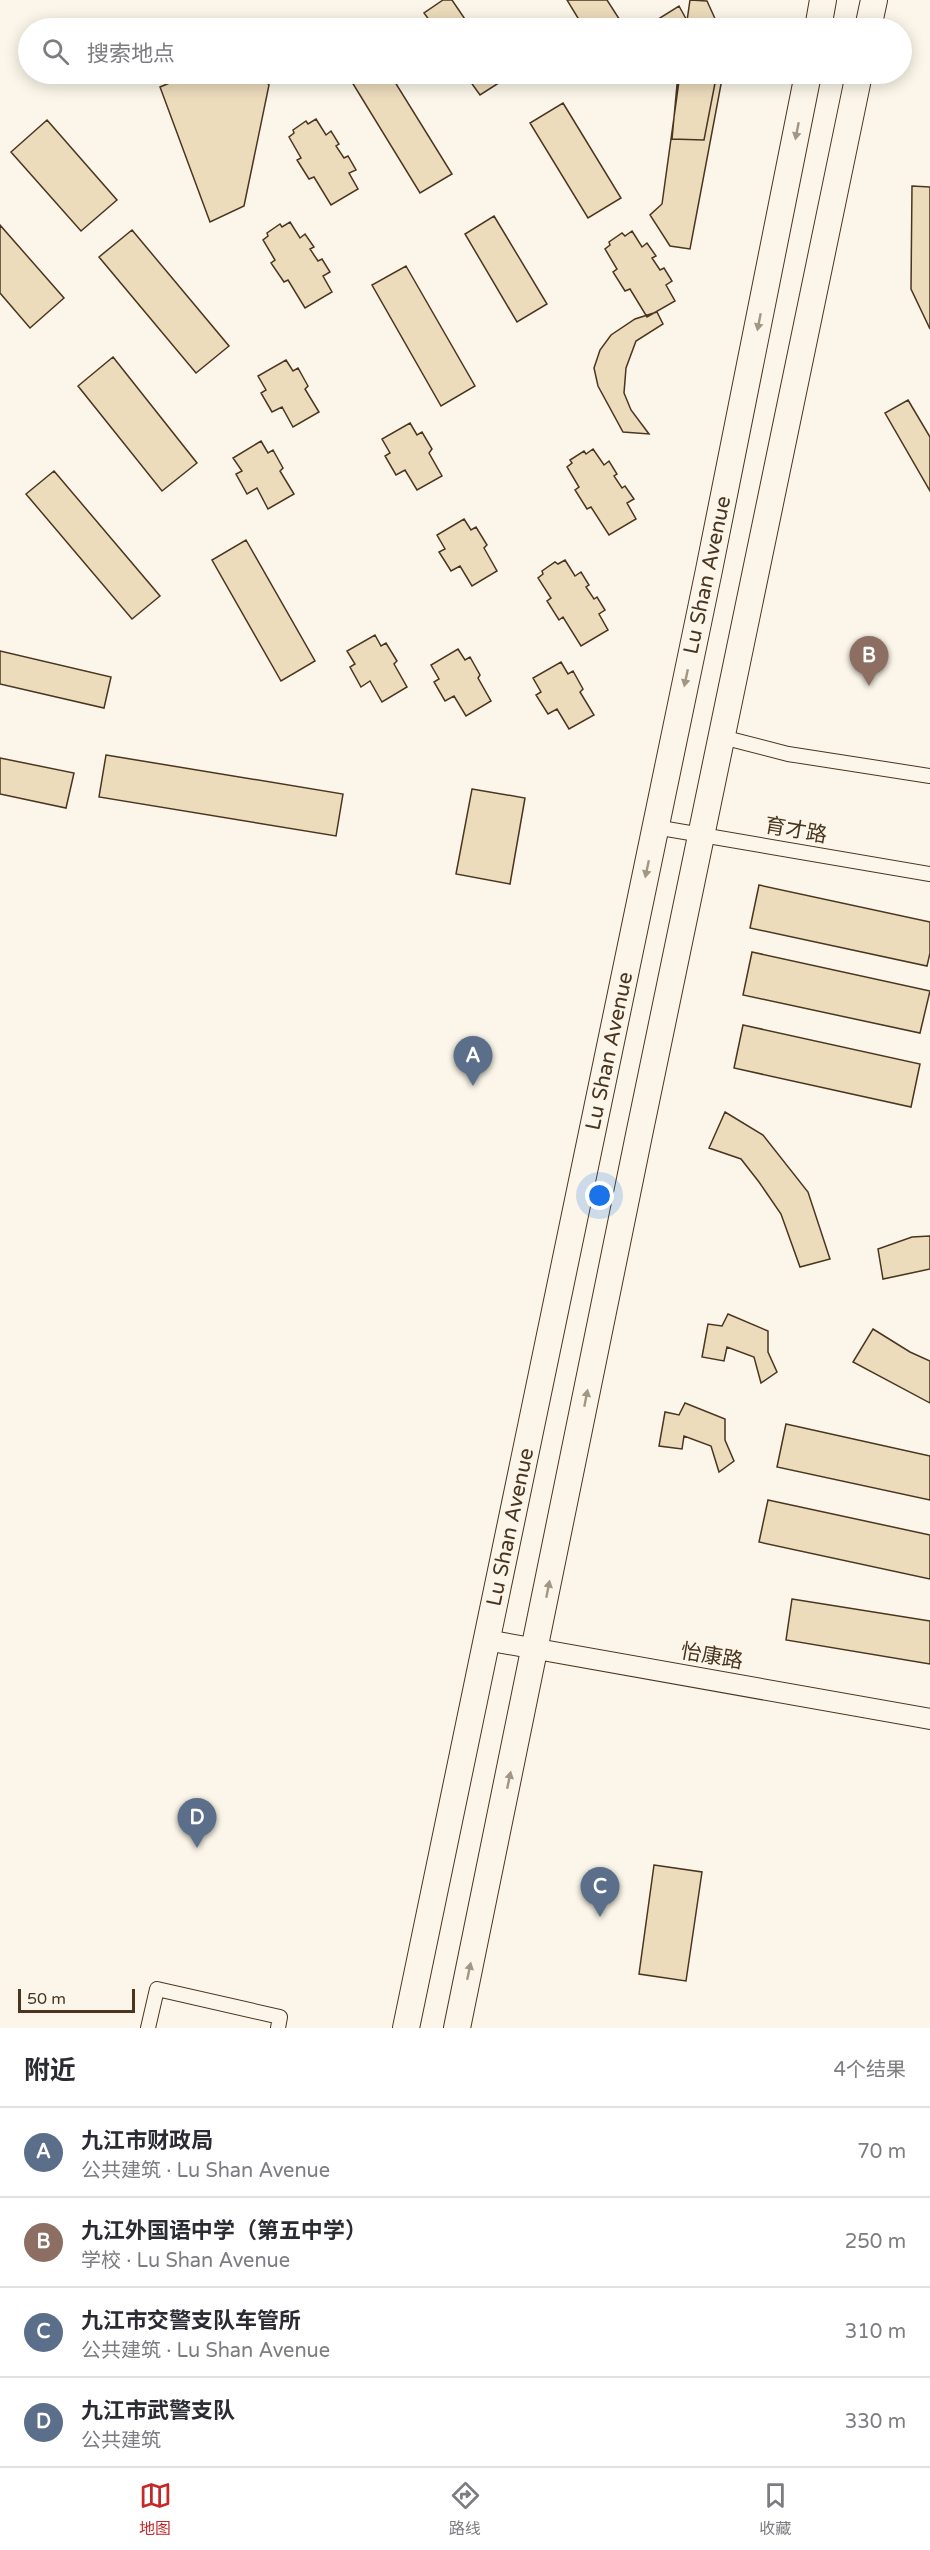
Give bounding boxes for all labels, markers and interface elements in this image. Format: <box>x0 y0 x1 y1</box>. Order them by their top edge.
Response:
search box <box>18 18 912 84</box>
icon: search <box>39 35 72 68</box>
text: 搜索地点 <box>87 41 175 67</box>
one-way arrow <box>792 122 801 141</box>
one-way arrow <box>753 313 763 331</box>
street label: Lu Shan Avenue <box>679 494 736 657</box>
pin: B <box>850 636 888 686</box>
one-way arrow <box>681 668 690 687</box>
street label: 育才路 <box>763 813 829 848</box>
one-way arrow <box>642 859 651 878</box>
street label: Lu Shan Avenue <box>581 970 638 1133</box>
pin: A <box>454 1036 492 1086</box>
your location <box>585 1181 614 1210</box>
one-way arrow <box>582 1388 591 1407</box>
street label: Lu Shan Avenue <box>482 1446 539 1609</box>
one-way arrow <box>544 1579 553 1598</box>
street label: 怡康路 <box>679 1639 745 1674</box>
one-way arrow <box>505 1770 514 1789</box>
pin: D <box>178 1798 216 1848</box>
pin: C <box>580 1868 620 1917</box>
one-way arrow <box>465 1961 474 1980</box>
scale bar <box>18 1986 135 2014</box>
text: 50 m <box>27 1989 66 2009</box>
text: 附近 <box>24 2055 76 2086</box>
text: 4个结果 <box>833 2058 906 2082</box>
text: 九江市财政局 <box>81 2128 213 2154</box>
text: A <box>36 2140 51 2164</box>
text: 70 m <box>857 2140 906 2164</box>
text: 公共建筑 · Lu Shan Avenue <box>81 2159 330 2183</box>
text: 九江外国语中学（第五中学） <box>81 2218 367 2244</box>
text: B <box>37 2230 50 2254</box>
text: 250 m <box>845 2230 906 2254</box>
text: 学校 · Lu Shan Avenue <box>81 2249 290 2273</box>
text: 九江市交警支队车管所 <box>81 2308 301 2334</box>
text: C <box>37 2320 50 2344</box>
text: 310 m <box>845 2320 906 2344</box>
text: 公共建筑 · Lu Shan Avenue <box>81 2339 330 2363</box>
text: 九江市武警支队 <box>81 2398 235 2424</box>
text: D <box>36 2410 51 2434</box>
text: 330 m <box>845 2410 906 2434</box>
text: 公共建筑 <box>81 2429 161 2453</box>
tab: 地图 <box>139 2479 172 2539</box>
tab: 路线 <box>449 2479 482 2539</box>
tab: 收藏 <box>759 2479 792 2539</box>

